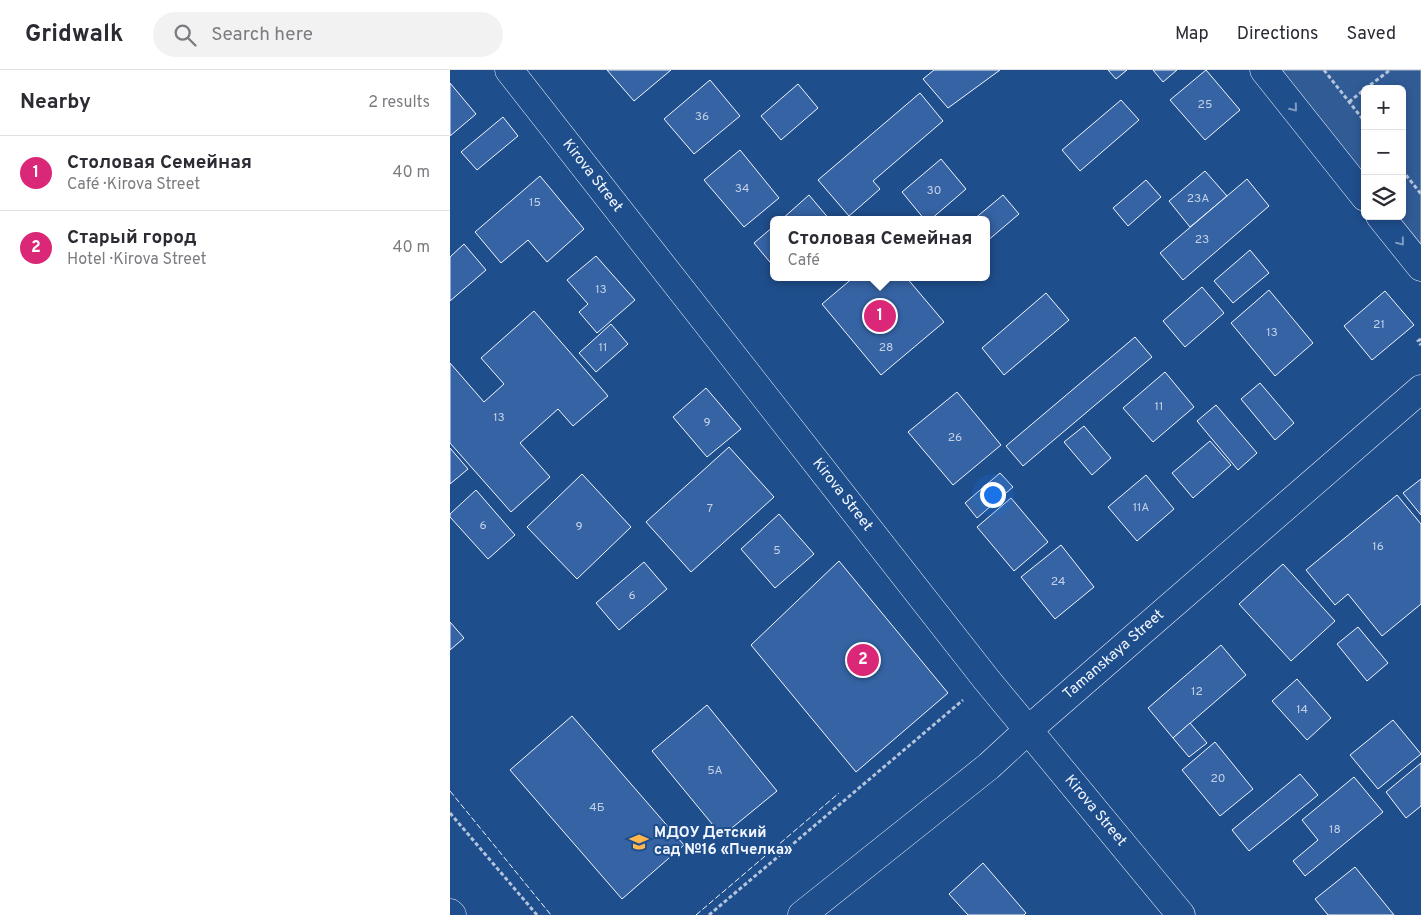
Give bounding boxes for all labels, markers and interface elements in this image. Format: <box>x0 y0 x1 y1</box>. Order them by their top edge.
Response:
search box <box>153 12 503 57</box>
text: Gridwalk <box>25 20 123 50</box>
icon: search <box>171 21 199 49</box>
text: Search here <box>211 23 313 47</box>
text: Map <box>1175 23 1209 46</box>
text: Directions <box>1237 23 1319 46</box>
text: Saved <box>1347 23 1396 46</box>
map controls <box>1361 85 1406 220</box>
button: + <box>1361 85 1406 130</box>
text: Nearby <box>20 89 91 116</box>
text: 2 results <box>368 93 430 113</box>
house number: 25 <box>1198 97 1212 113</box>
one-way arrow <box>1288 102 1297 112</box>
house number: 36 <box>695 109 709 125</box>
button: − <box>1361 130 1406 175</box>
street label: Kirova Street <box>558 136 626 216</box>
text: Столовая Семейная <box>67 151 252 175</box>
text: 1 <box>33 163 39 183</box>
text: 40 m <box>392 163 430 183</box>
text: Café · Kirova Street <box>67 175 200 195</box>
button: layers <box>1361 175 1406 220</box>
house number: 34 <box>735 181 749 197</box>
house number: 30 <box>927 183 941 199</box>
house number: 23А <box>1187 191 1209 207</box>
house number: 15 <box>529 195 541 211</box>
popup <box>770 216 990 281</box>
text: Старый город <box>67 226 197 250</box>
text: Столовая Семейная <box>788 227 972 251</box>
house number: 23 <box>1195 232 1209 248</box>
one-way arrow <box>1395 236 1404 245</box>
text: 2 <box>31 238 41 258</box>
text: 40 m <box>392 238 430 258</box>
text: Hotel · Kirova Street <box>67 250 207 270</box>
text: Café <box>788 251 820 271</box>
house number: 13 <box>595 282 607 298</box>
pin: 1 <box>864 297 896 335</box>
house number: 21 <box>1373 317 1385 333</box>
house number: 13 <box>1266 325 1278 341</box>
house number: 11 <box>599 340 607 356</box>
house number: 28 <box>879 340 893 356</box>
house number: 11 <box>1155 399 1163 415</box>
house number: 13 <box>493 410 505 426</box>
house number: 9 <box>703 415 711 431</box>
house number: 26 <box>948 430 962 446</box>
street label: Kirova Street <box>808 455 876 535</box>
your location <box>980 482 1006 508</box>
house number: 11А <box>1133 500 1149 516</box>
house number: 7 <box>707 501 713 517</box>
house number: 6 <box>479 518 487 534</box>
house number: 9 <box>575 519 583 535</box>
house number: 16 <box>1372 539 1384 555</box>
house number: 5 <box>773 543 781 559</box>
house number: 24 <box>1051 574 1065 590</box>
house number: 6 <box>628 588 636 604</box>
street label: Tamanskaya Street <box>1059 606 1169 704</box>
pin: 2 <box>847 641 879 679</box>
house number: 12 <box>1191 684 1203 700</box>
house number: 14 <box>1296 702 1308 718</box>
house number: 5А <box>707 763 723 779</box>
street label: Kirova Street <box>1060 771 1130 851</box>
house number: 20 <box>1210 771 1226 787</box>
house number: 4Б <box>589 800 605 816</box>
house number: 18 <box>1329 822 1341 838</box>
place label: МДОУ Детский сад №16 «Пчелка» <box>654 824 792 860</box>
school or university icon: МДОУ Детский сад №16 «Пчелка» <box>628 831 650 853</box>

